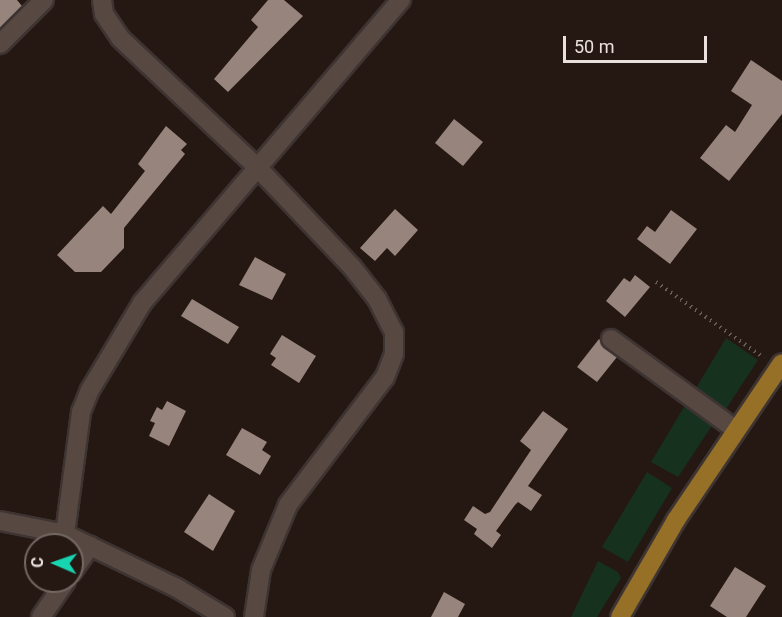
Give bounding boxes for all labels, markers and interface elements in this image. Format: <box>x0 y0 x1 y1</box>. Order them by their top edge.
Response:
scale bar <box>566 24 710 62</box>
text: 50 m <box>574 36 614 57</box>
north arrow <box>24 533 84 593</box>
text: С <box>28 557 47 568</box>

